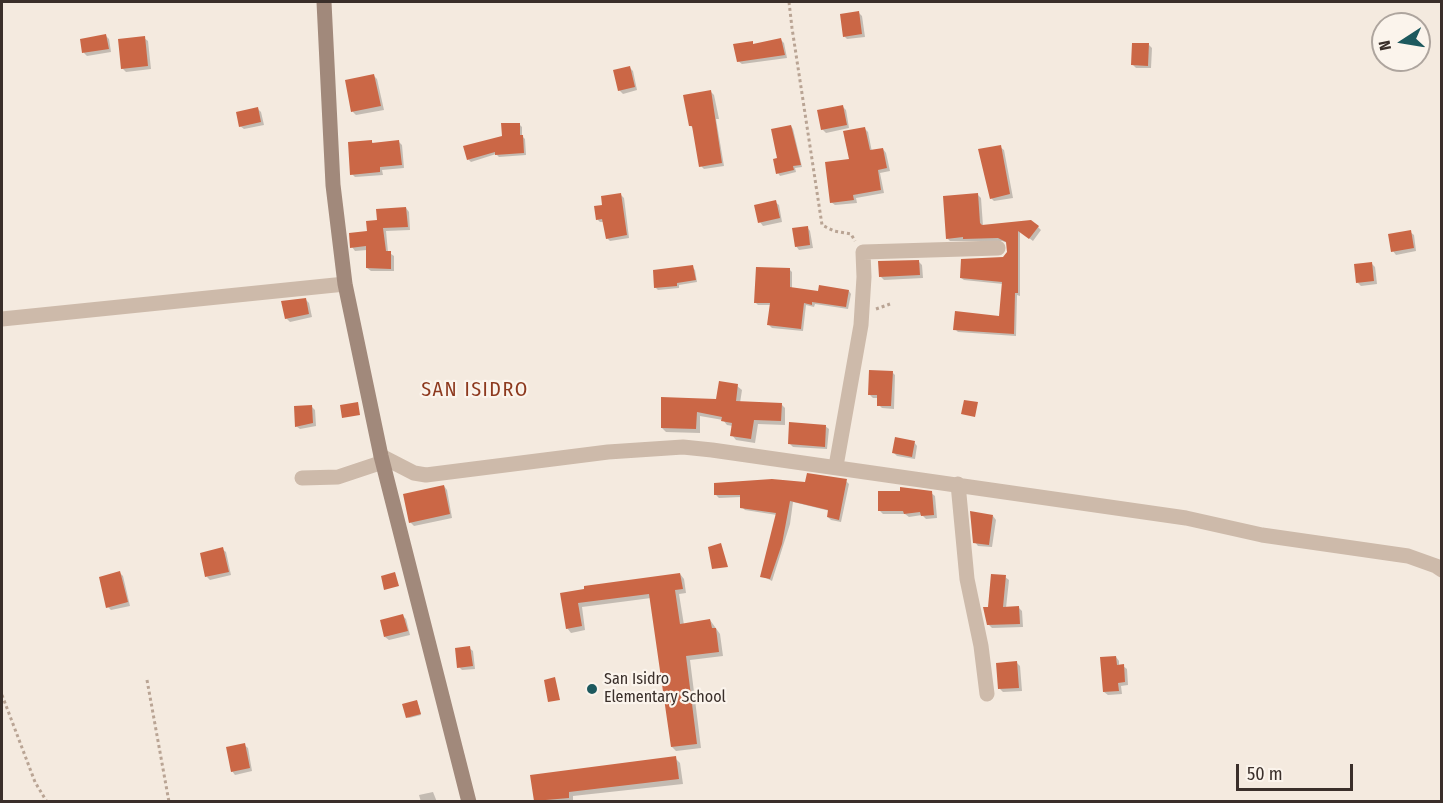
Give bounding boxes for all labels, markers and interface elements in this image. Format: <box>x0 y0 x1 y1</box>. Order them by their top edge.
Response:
north arrow <box>1371 12 1431 72</box>
text: N <box>1375 39 1395 52</box>
district label: SAN ISIDRO <box>421 378 529 402</box>
place label: San Isidro Elementary School <box>604 670 726 708</box>
marker: San Isidro Elementary School <box>585 682 599 696</box>
scale bar <box>1239 752 1356 790</box>
text: 50 m <box>1247 763 1283 785</box>

